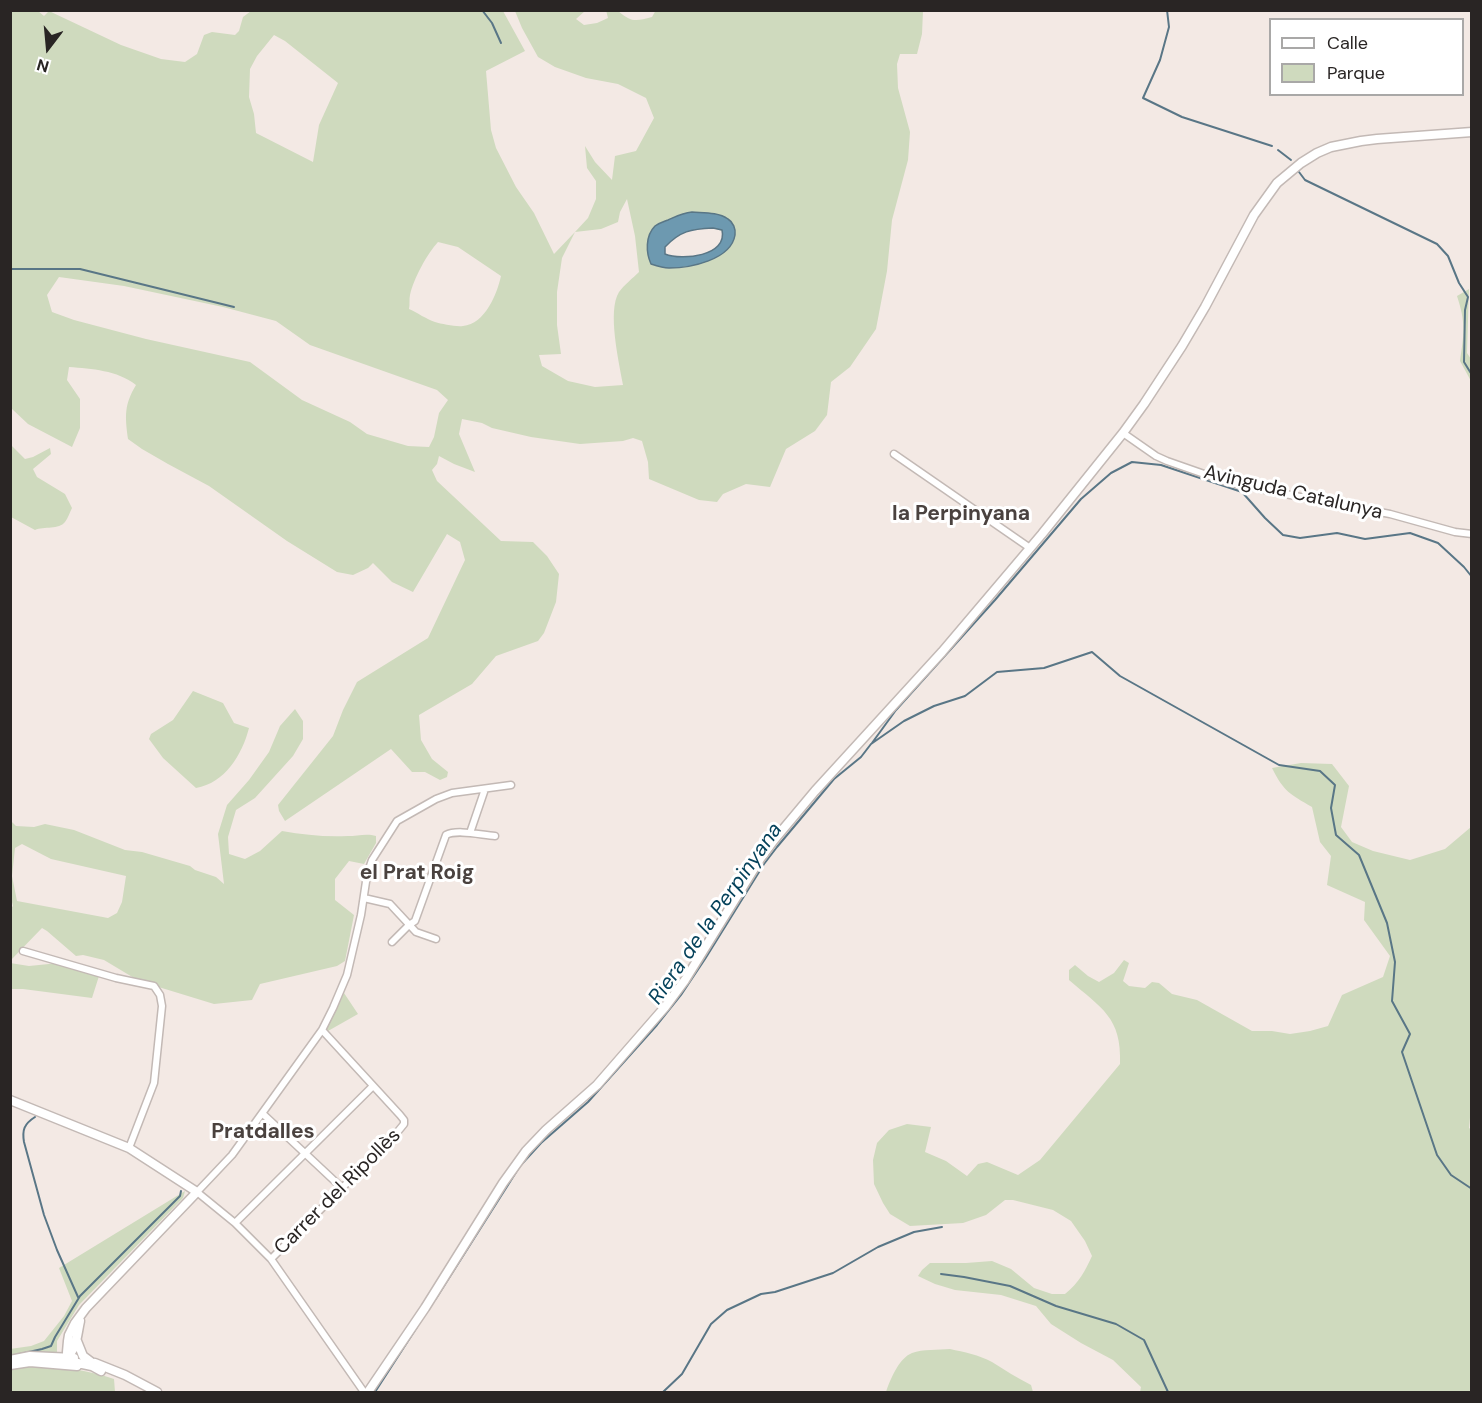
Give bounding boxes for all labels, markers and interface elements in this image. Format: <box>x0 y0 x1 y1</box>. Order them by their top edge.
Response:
north arrow <box>18 18 78 78</box>
legend <box>1269 18 1464 96</box>
text: Calle <box>1327 31 1368 55</box>
text: N <box>34 54 51 77</box>
text: Parque <box>1327 61 1385 85</box>
street label: Avinguda Catalunya <box>1201 461 1385 525</box>
district label: la Perpinyana <box>892 501 1030 527</box>
water label: Riera de la Perpinyana <box>644 818 788 1010</box>
district label: el Prat Roig <box>360 860 474 886</box>
district label: Pratdalles <box>211 1119 315 1145</box>
street label: Carrer del Ripollès <box>270 1124 406 1260</box>

